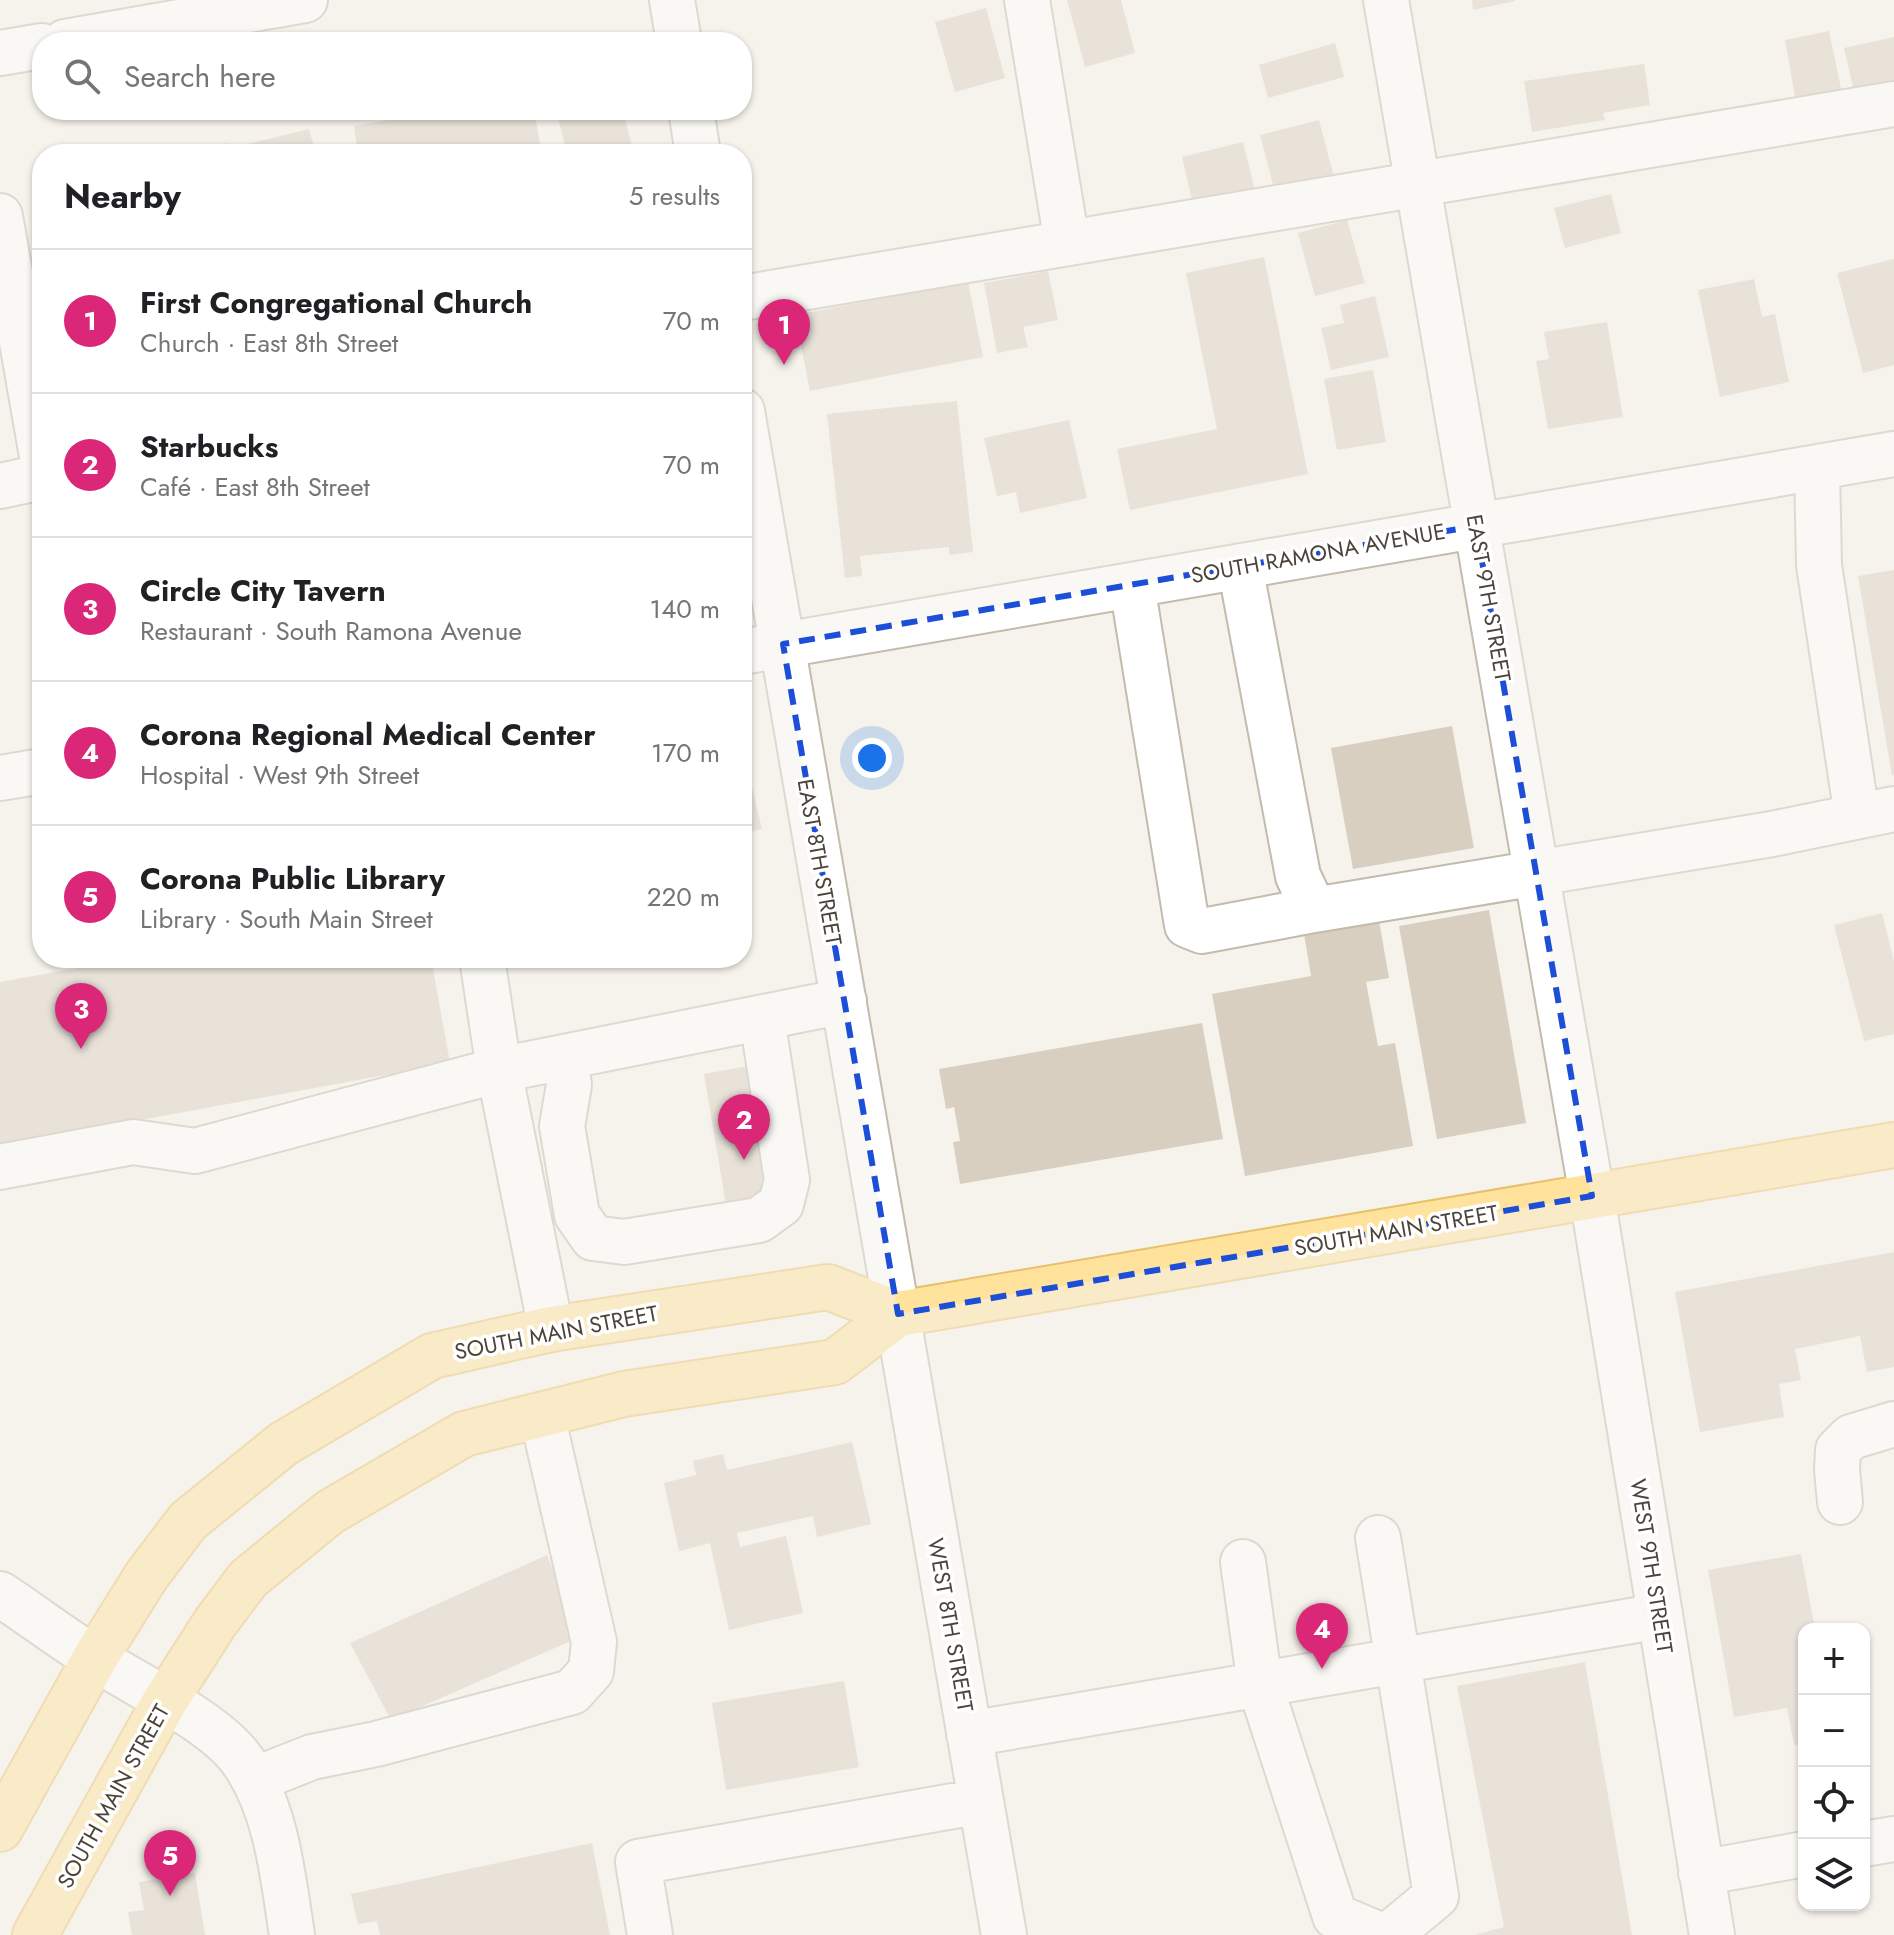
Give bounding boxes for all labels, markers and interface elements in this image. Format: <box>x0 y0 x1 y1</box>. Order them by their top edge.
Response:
search box <box>32 32 752 120</box>
icon: search <box>60 54 104 98</box>
text: Search here <box>124 55 276 98</box>
text: Nearby <box>64 172 181 221</box>
text: 5 results <box>629 177 720 215</box>
text: First Congregational Church <box>140 281 532 324</box>
pin: 1 <box>758 299 810 365</box>
text: 1 <box>83 302 97 340</box>
text: 70 m <box>663 302 720 340</box>
text: Church · East 8th Street <box>140 324 398 362</box>
text: Starbucks <box>140 425 278 468</box>
text: 2 <box>81 446 99 484</box>
text: 70 m <box>663 446 720 484</box>
text: Café · East 8th Street <box>140 468 370 506</box>
street label: EAST 9TH STREET <box>1459 512 1520 685</box>
street label: SOUTH RAMONA AVENUE <box>1188 515 1448 591</box>
text: Circle City Tavern <box>140 569 386 612</box>
text: 3 <box>82 590 98 628</box>
text: 140 m <box>649 590 720 628</box>
text: Restaurant · South Ramona Avenue <box>140 612 522 650</box>
text: Corona Regional Medical Center <box>140 713 595 756</box>
text: 4 <box>81 734 99 772</box>
text: 170 m <box>651 734 720 772</box>
your location <box>852 738 892 778</box>
text: Hospital · West 9th Street <box>140 756 419 794</box>
street label: EAST 8TH STREET <box>790 776 851 948</box>
text: Corona Public Library <box>140 857 445 900</box>
text: 5 <box>82 878 98 916</box>
text: 220 m <box>647 878 720 916</box>
text: Library · South Main Street <box>140 900 433 938</box>
pin: 3 <box>55 983 107 1049</box>
pin: 2 <box>718 1094 770 1160</box>
street label: SOUTH MAIN STREET <box>1292 1196 1501 1264</box>
street label: SOUTH MAIN STREET <box>452 1296 661 1367</box>
street label: WEST 9TH STREET <box>1622 1476 1682 1656</box>
street label: WEST 8TH STREET <box>920 1536 982 1715</box>
pin: 4 <box>1296 1603 1348 1669</box>
map controls <box>1798 1623 1870 1911</box>
button: + <box>1798 1623 1870 1695</box>
button: − <box>1798 1695 1870 1767</box>
street label: SOUTH MAIN STREET <box>49 1697 177 1894</box>
button: locate <box>1798 1767 1870 1839</box>
pin: 5 <box>144 1830 196 1896</box>
button: layers <box>1798 1839 1870 1911</box>

